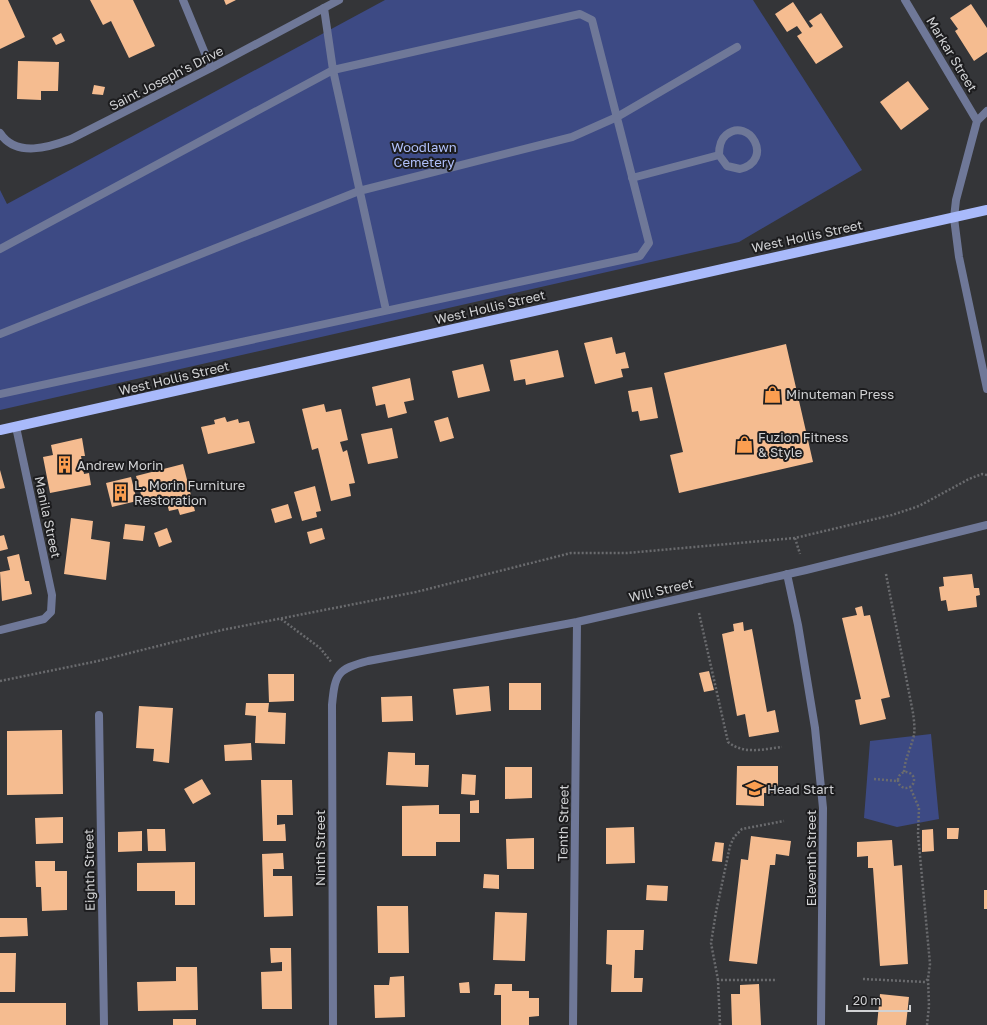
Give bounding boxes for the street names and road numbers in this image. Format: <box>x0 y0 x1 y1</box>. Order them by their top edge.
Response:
street label: Markar Street <box>923 13 981 95</box>
street label: Saint Joseph's Drive <box>106 42 226 114</box>
street label: West Hollis Street <box>750 216 864 256</box>
street label: West Hollis Street <box>433 287 547 327</box>
street label: West Hollis Street <box>117 358 231 398</box>
street label: Manila Street <box>32 475 64 559</box>
street label: Will Street <box>627 575 695 605</box>
street label: Tenth Street <box>554 784 572 862</box>
street label: Ninth Street <box>312 810 328 886</box>
street label: Eleventh Street <box>803 810 819 906</box>
street label: Eighth Street <box>80 829 98 911</box>

